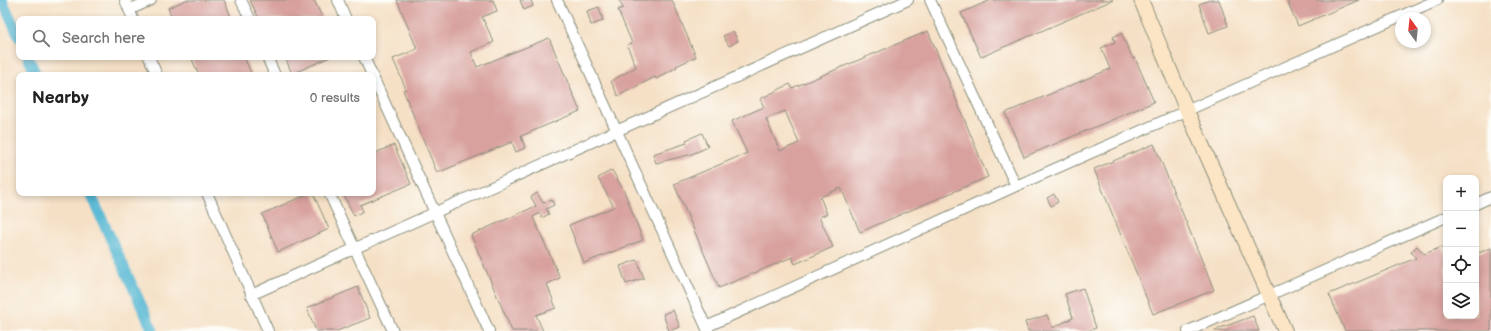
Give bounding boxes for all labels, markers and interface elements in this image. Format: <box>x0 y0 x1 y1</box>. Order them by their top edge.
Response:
north arrow <box>1395 12 1431 48</box>
search box <box>16 16 376 60</box>
icon: search <box>30 27 52 49</box>
text: Search here <box>62 29 145 48</box>
text: Nearby <box>32 88 89 108</box>
text: 0 results <box>310 90 360 106</box>
map controls <box>1443 175 1479 319</box>
button: + <box>1443 175 1479 211</box>
button: − <box>1443 211 1479 247</box>
button: locate <box>1443 247 1479 283</box>
button: layers <box>1443 283 1479 319</box>

